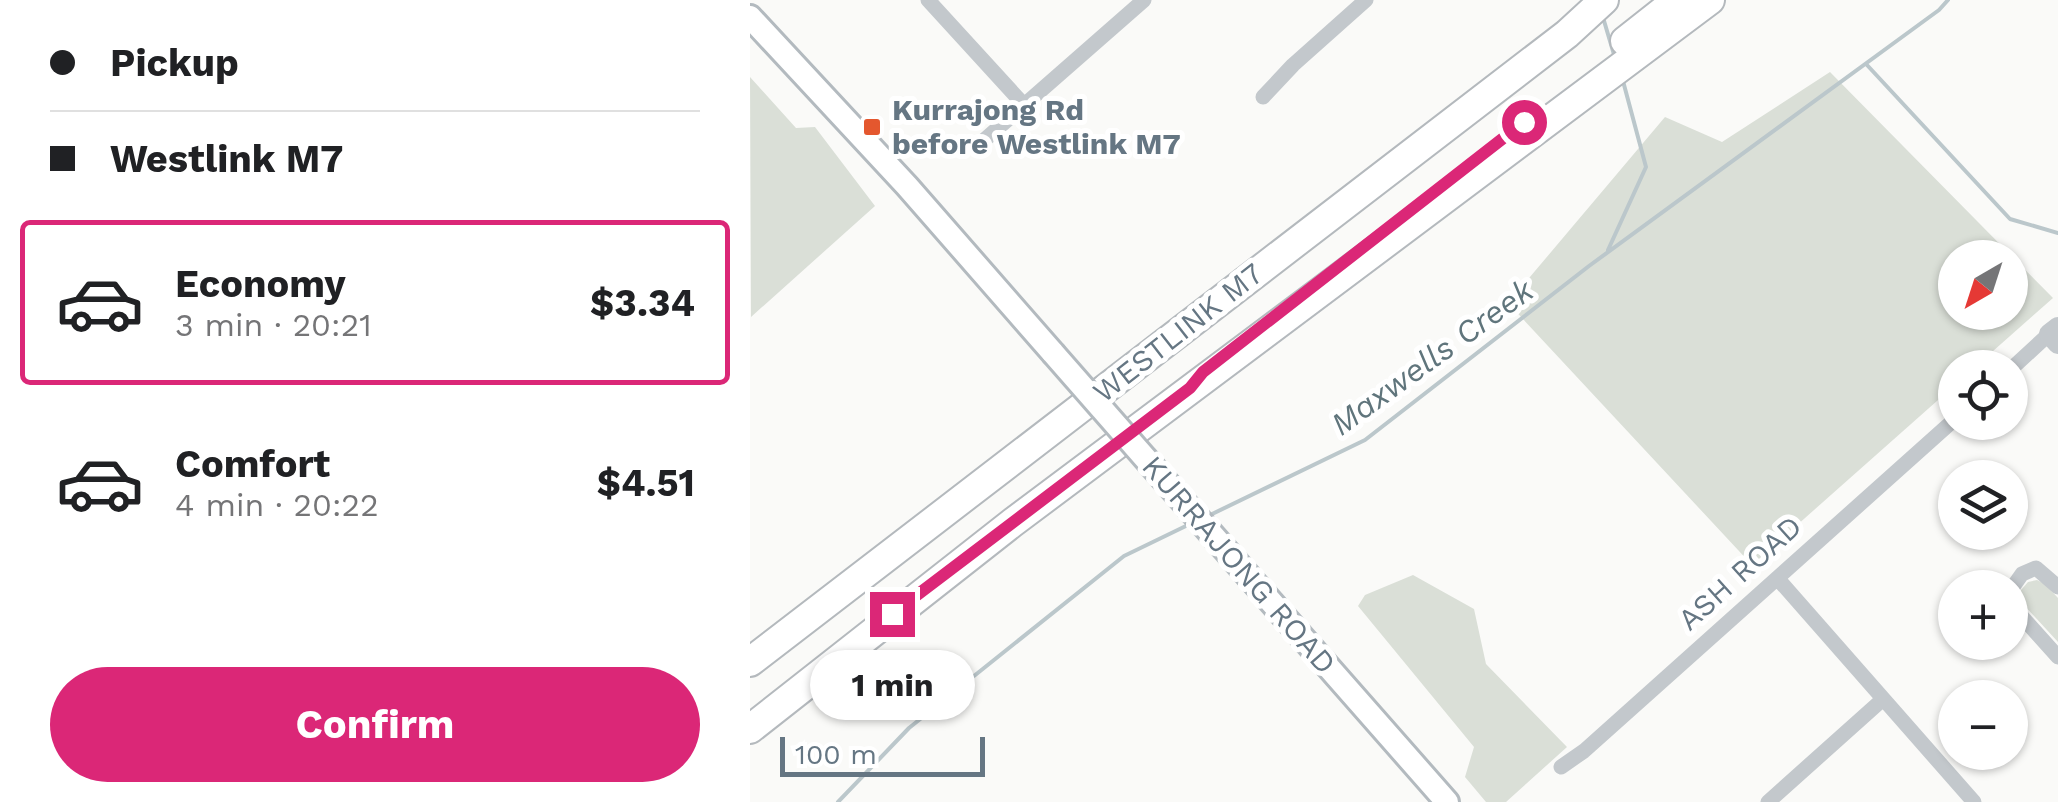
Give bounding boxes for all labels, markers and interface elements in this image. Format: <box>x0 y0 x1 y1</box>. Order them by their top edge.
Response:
text: Pickup <box>110 41 239 85</box>
place label: Kurrajong Rd before Westlink M7 <box>892 92 1181 161</box>
route start <box>1502 100 1547 145</box>
marker: Kurrajong Rd before Westlink M7 <box>861 116 883 138</box>
text: Westlink M7 <box>110 137 343 181</box>
north arrow <box>1938 240 2028 330</box>
map controls <box>1938 240 2028 770</box>
street label: WESTLINK M7 <box>1086 256 1269 410</box>
icon: car <box>55 258 145 348</box>
text: Economy <box>175 262 346 306</box>
water label: Maxwells Creek <box>1323 270 1542 443</box>
text: $3.34 <box>590 281 695 325</box>
text: 3 min · 20:21 <box>175 306 372 344</box>
button: locate <box>1938 350 2028 440</box>
icon: car <box>55 438 145 528</box>
text: Comfort <box>175 442 330 486</box>
street label: KURRAJONG ROAD <box>1135 449 1343 681</box>
button: layers <box>1938 460 2028 550</box>
text: $4.51 <box>597 461 695 505</box>
text: 4 min · 20:22 <box>175 486 379 524</box>
street label: ASH ROAD <box>1671 508 1809 637</box>
button: + <box>1938 570 2028 660</box>
route end <box>870 592 915 637</box>
callout: 1 min <box>809 649 974 719</box>
text: 1 min <box>851 666 934 704</box>
button: Confirm <box>50 667 700 782</box>
button: − <box>1938 680 2028 770</box>
scale bar <box>780 732 985 776</box>
text: 100 m <box>795 738 877 771</box>

